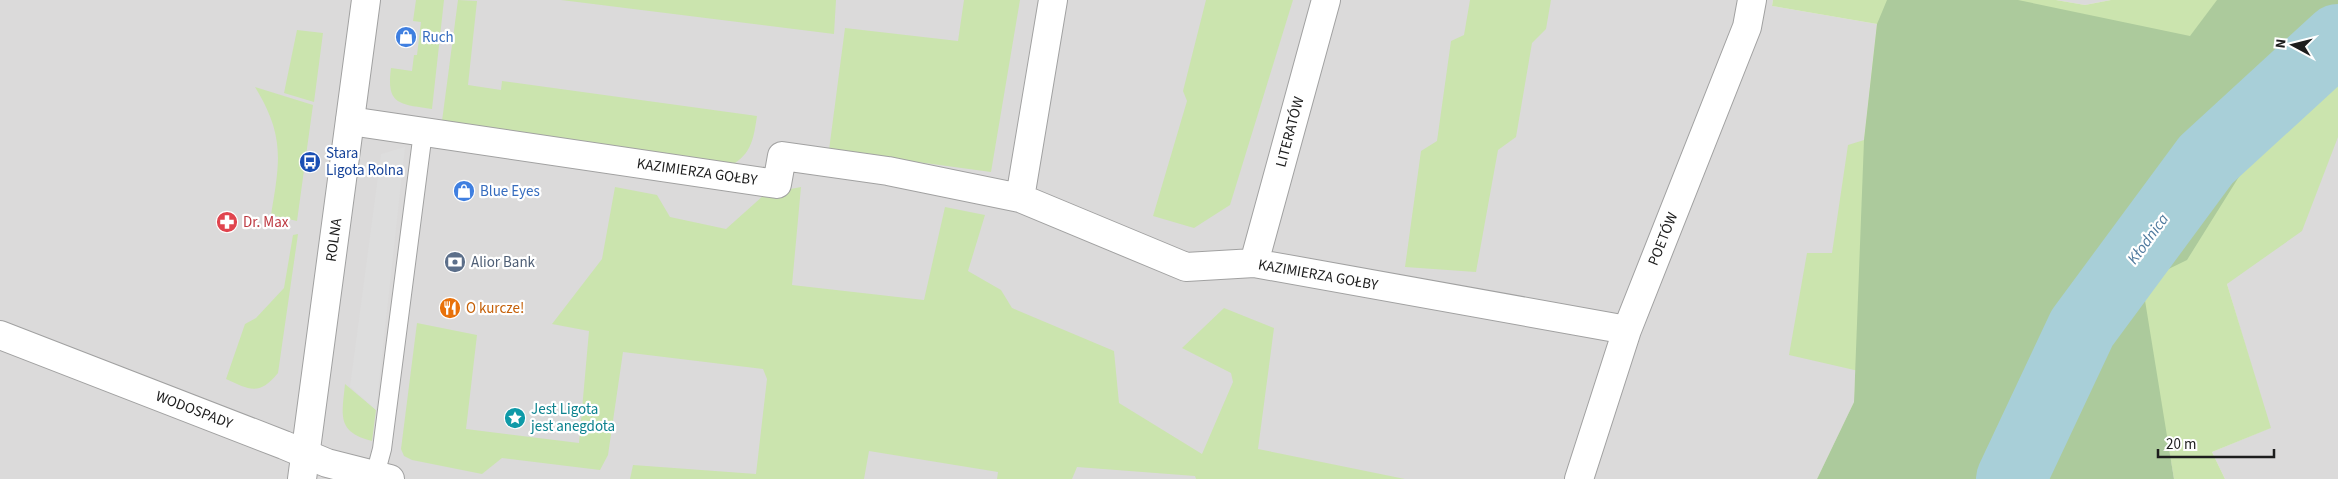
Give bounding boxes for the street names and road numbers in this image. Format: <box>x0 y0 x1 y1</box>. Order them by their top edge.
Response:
street label: LITERATÓW <box>1270 94 1310 170</box>
street label: KAZIMIERZA GOŁBY <box>635 153 759 191</box>
street label: POETÓW <box>1643 209 1683 269</box>
street label: ROLNA <box>321 216 348 263</box>
street label: KAZIMIERZA GOŁBY <box>1256 254 1380 296</box>
street label: WODOSPADY <box>152 386 236 435</box>

